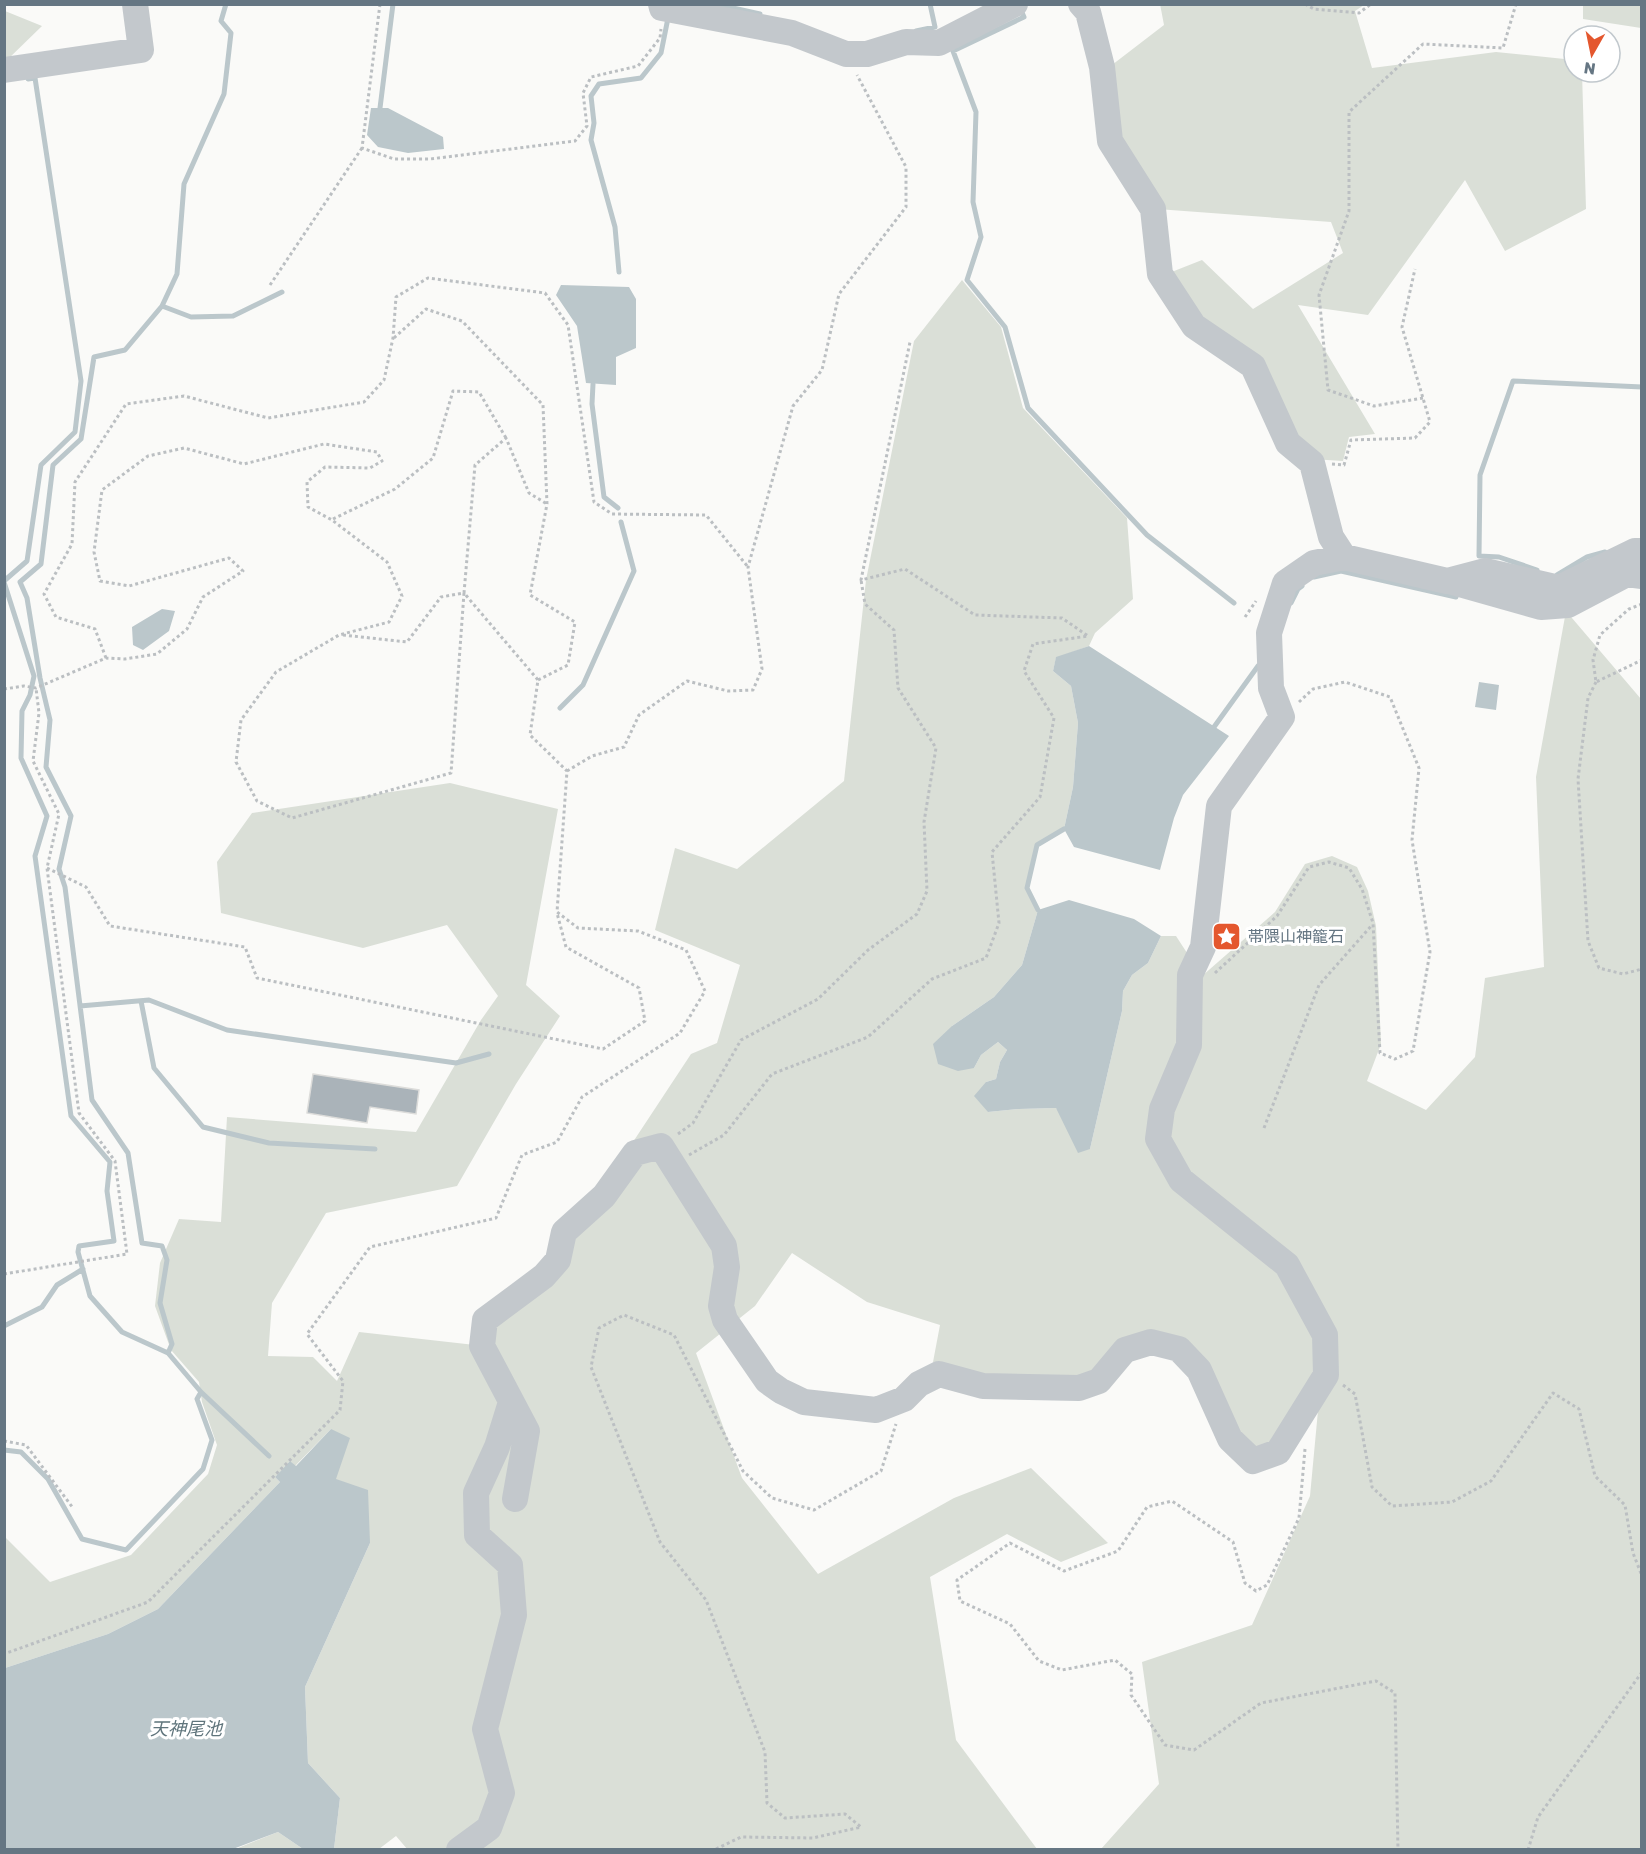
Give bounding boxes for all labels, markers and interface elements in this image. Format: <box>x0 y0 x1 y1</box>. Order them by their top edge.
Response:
north arrow <box>1562 24 1622 84</box>
text: N <box>1583 58 1597 79</box>
place icon: 帯隈山神籠石 <box>1211 920 1243 952</box>
place label: 帯隈山神籠石 <box>1248 927 1344 946</box>
water label: 天神尾池 <box>150 1718 224 1740</box>

